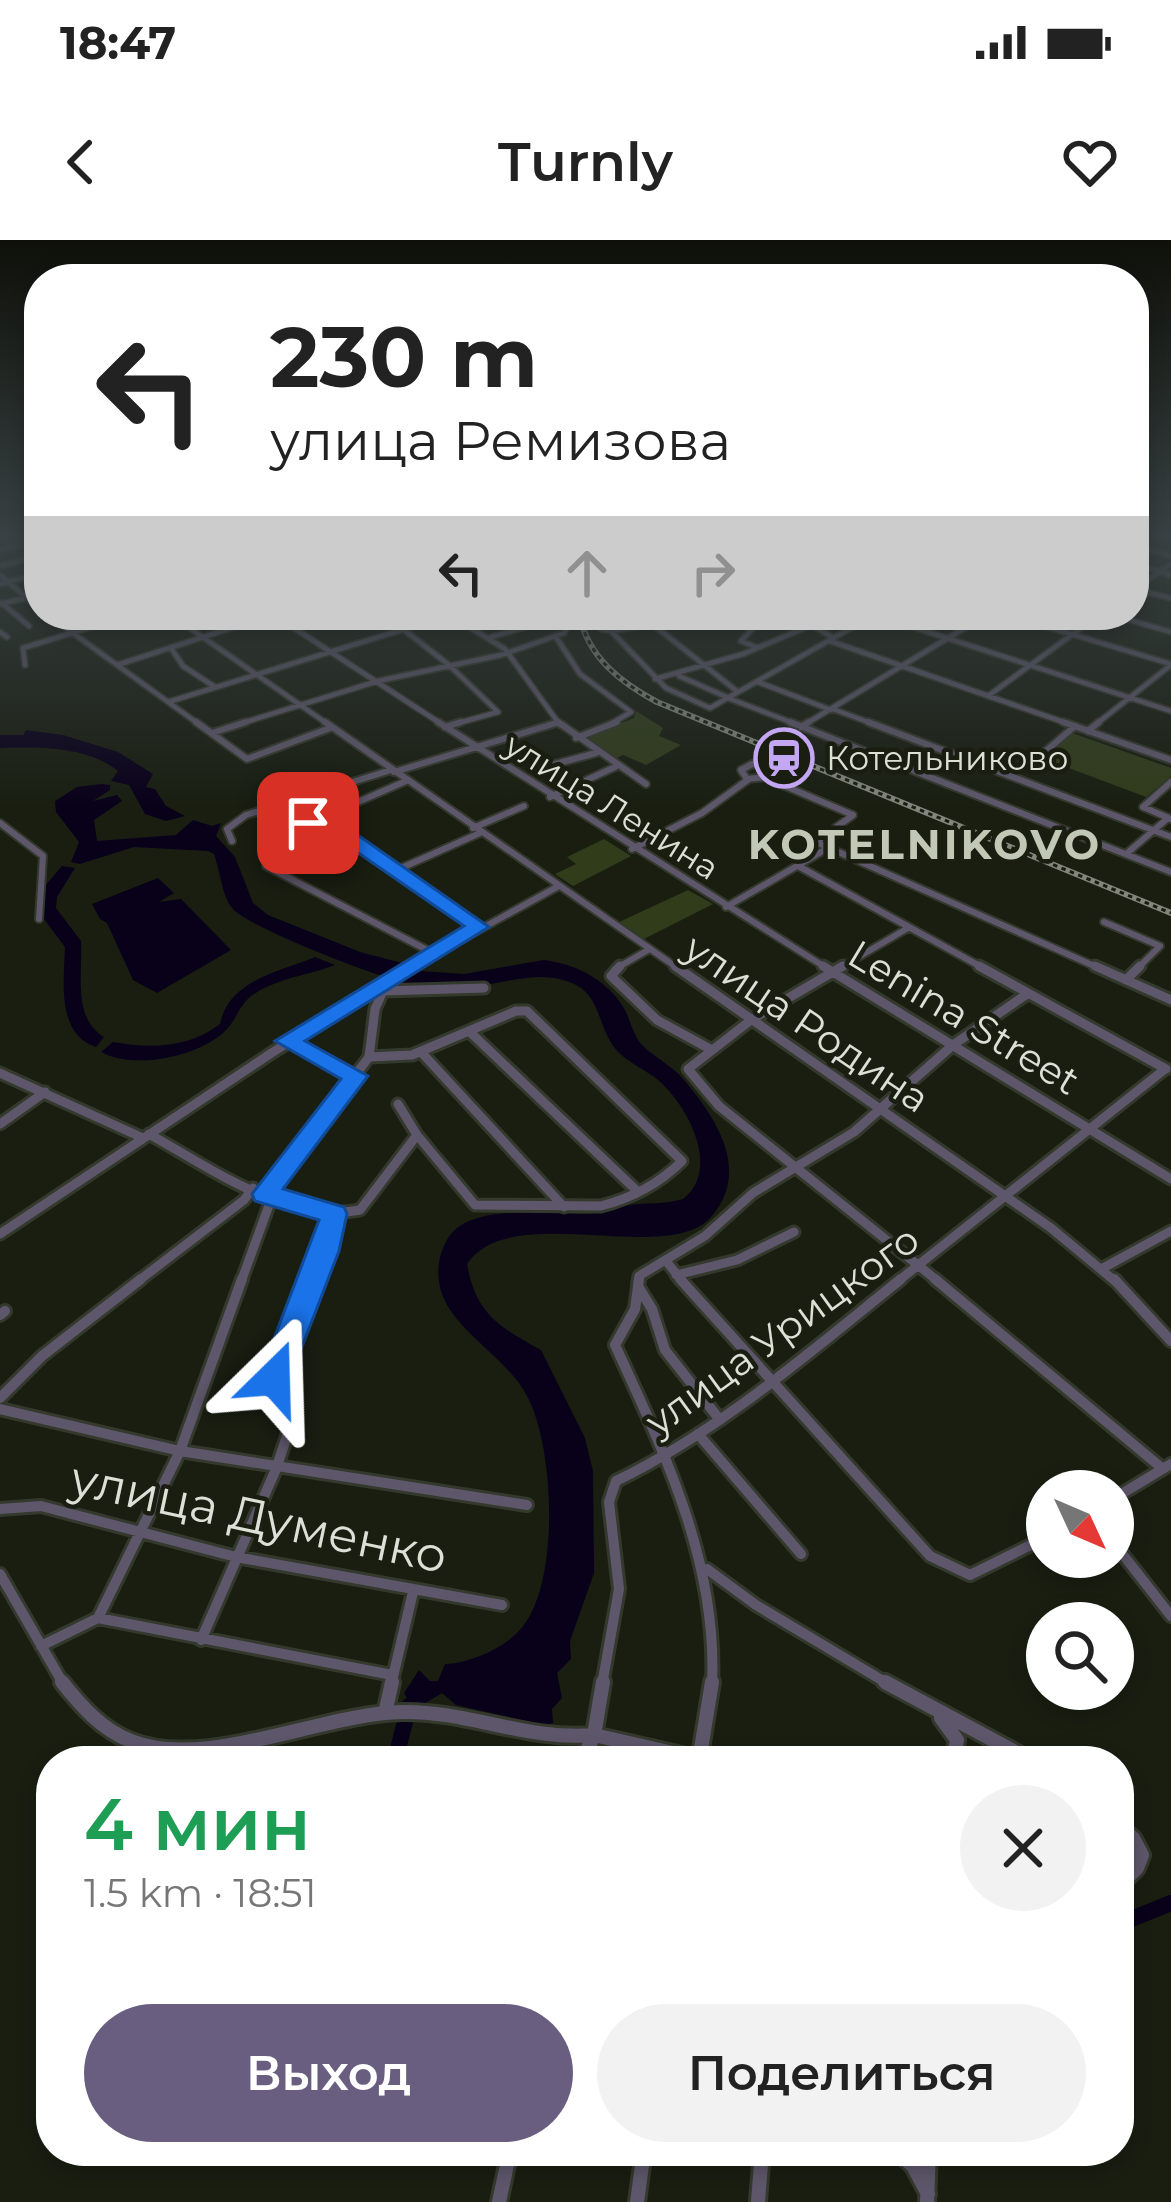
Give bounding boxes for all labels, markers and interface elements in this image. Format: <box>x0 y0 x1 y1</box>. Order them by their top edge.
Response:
text: 18:47 <box>60 15 176 70</box>
icon: back <box>48 129 114 195</box>
text: Turnly <box>498 129 673 195</box>
icon: heart <box>1057 129 1123 195</box>
text: 230 m <box>270 306 538 408</box>
icon: left <box>72 312 228 468</box>
text: улица Ремизова <box>270 408 731 474</box>
icon: left <box>428 540 494 606</box>
icon: ahead <box>554 540 620 606</box>
icon: right <box>680 540 746 606</box>
street label: улица Ленина <box>497 724 726 888</box>
station icon: Котельниково <box>753 727 815 789</box>
place label: Котельниково <box>826 738 1068 778</box>
pin <box>257 772 359 874</box>
icon: arrive <box>275 790 341 856</box>
district label: KOTELNIKOVO <box>748 818 1102 870</box>
street label: улица Родина <box>675 923 939 1123</box>
street label: Lenina Street <box>840 929 1088 1105</box>
street label: улица Урицкого <box>635 1215 928 1446</box>
position arrow <box>211 1315 337 1441</box>
street label: улица Думенко <box>65 1449 452 1585</box>
north arrow <box>1026 1470 1134 1578</box>
map controls <box>1026 1470 1134 1710</box>
button: search <box>1026 1602 1134 1710</box>
text: 4 мин <box>84 1780 311 1868</box>
button: close <box>960 1785 1086 1911</box>
text: 1.5 km · 18:51 <box>84 1869 317 1917</box>
button: Выход <box>84 2004 573 2142</box>
button: Поделиться <box>597 2004 1086 2142</box>

